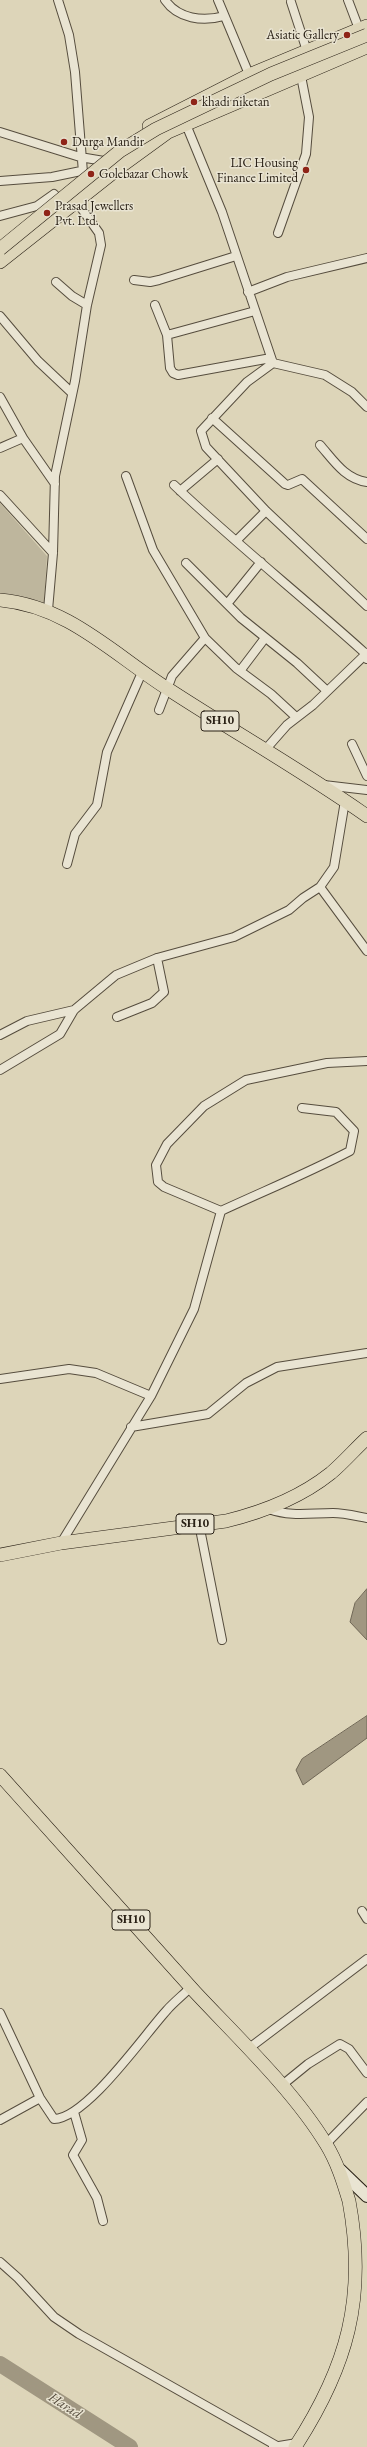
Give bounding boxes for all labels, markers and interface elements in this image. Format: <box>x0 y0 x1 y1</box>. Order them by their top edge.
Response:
place label: Asiatic Gallery <box>266 27 339 43</box>
marker: Asiatic Gallery <box>342 30 352 40</box>
place label: khadi niketan <box>202 94 270 110</box>
marker: khadi niketan <box>189 97 199 107</box>
place label: Durga Mandir <box>72 134 144 150</box>
marker: Durga Mandir <box>59 137 69 147</box>
place label: LIC Housing Finance Limited <box>217 155 298 186</box>
marker: LIC Housing Finance Limited <box>301 165 311 175</box>
place label: Golebazar Chowk <box>99 166 188 182</box>
marker: Golebazar Chowk <box>86 169 96 179</box>
place label: Prasad Jewellers Pvt. Ltd. <box>55 198 133 229</box>
marker: Prasad Jewellers Pvt. Ltd. <box>42 208 52 218</box>
road number: SH10 <box>201 711 239 731</box>
road number: SH10 <box>176 1514 214 1534</box>
road number: SH10 <box>112 1910 150 1930</box>
water label: Harad <box>45 2389 85 2423</box>

